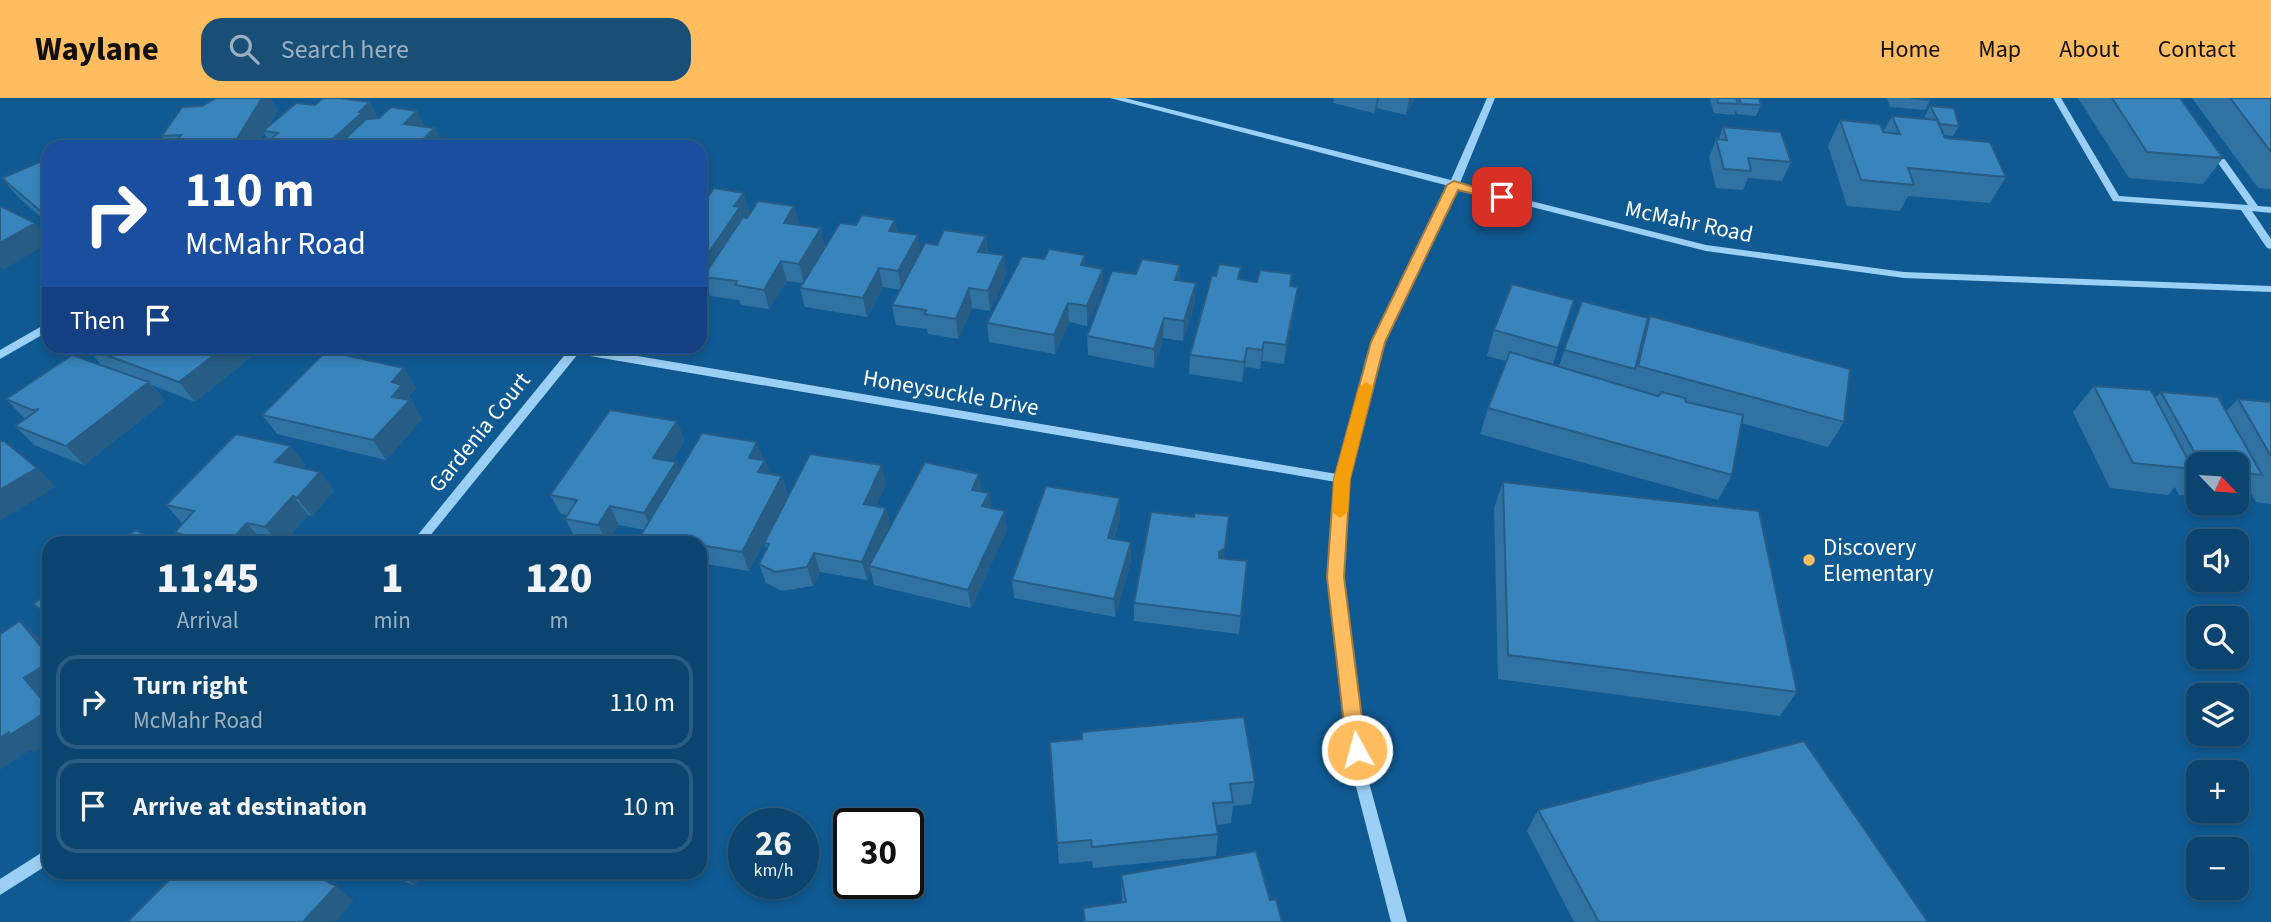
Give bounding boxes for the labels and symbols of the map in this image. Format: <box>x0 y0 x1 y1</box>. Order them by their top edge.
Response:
pin <box>1472 167 1532 227</box>
street label: McMahr Road <box>1622 192 1756 251</box>
street label: Honeysuckle Drive <box>860 361 1041 424</box>
street label: Gardenia Court <box>421 365 538 499</box>
north arrow <box>2186 452 2249 514</box>
place label: Discovery Elementary <box>1823 531 1934 590</box>
marker: Discovery Elementary <box>1801 552 1817 568</box>
position arrow <box>1320 713 1394 787</box>
speed limit sign: 30 <box>833 808 924 899</box>

